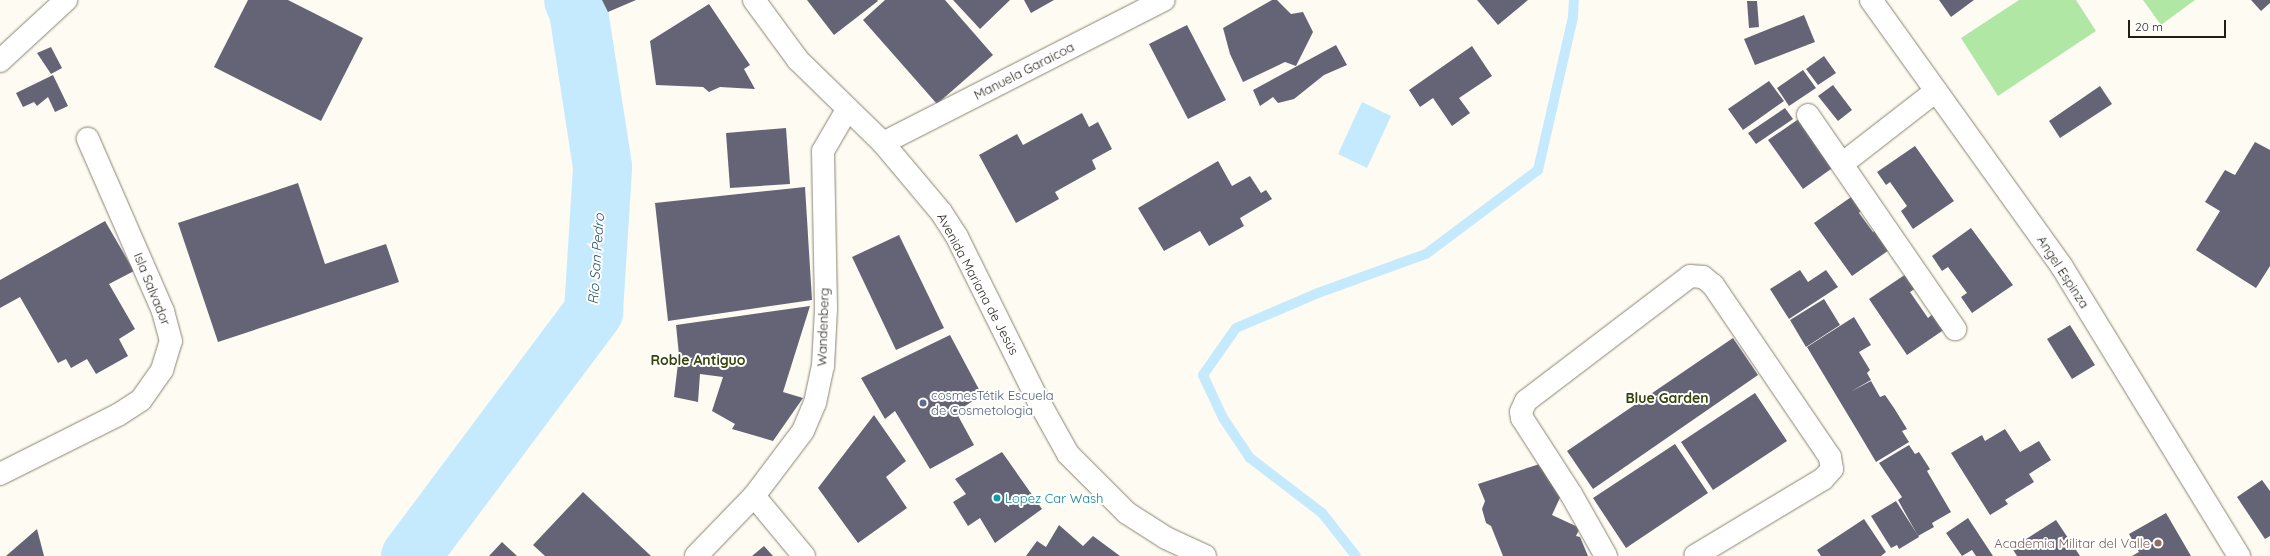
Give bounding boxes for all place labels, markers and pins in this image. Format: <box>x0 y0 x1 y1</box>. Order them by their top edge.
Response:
place label: cosmesTétik Escuela de Cosmetologia <box>931 388 1054 419</box>
marker: cosmesTétik Escuela de Cosmetologia <box>918 398 928 408</box>
place label: Lopez Car Wash <box>1005 490 1103 506</box>
marker: Lopez Car Wash <box>992 493 1002 503</box>
place label: Academia Militar del Valle <box>1994 535 2150 551</box>
marker: Academia Militar del Valle <box>2153 538 2163 548</box>

